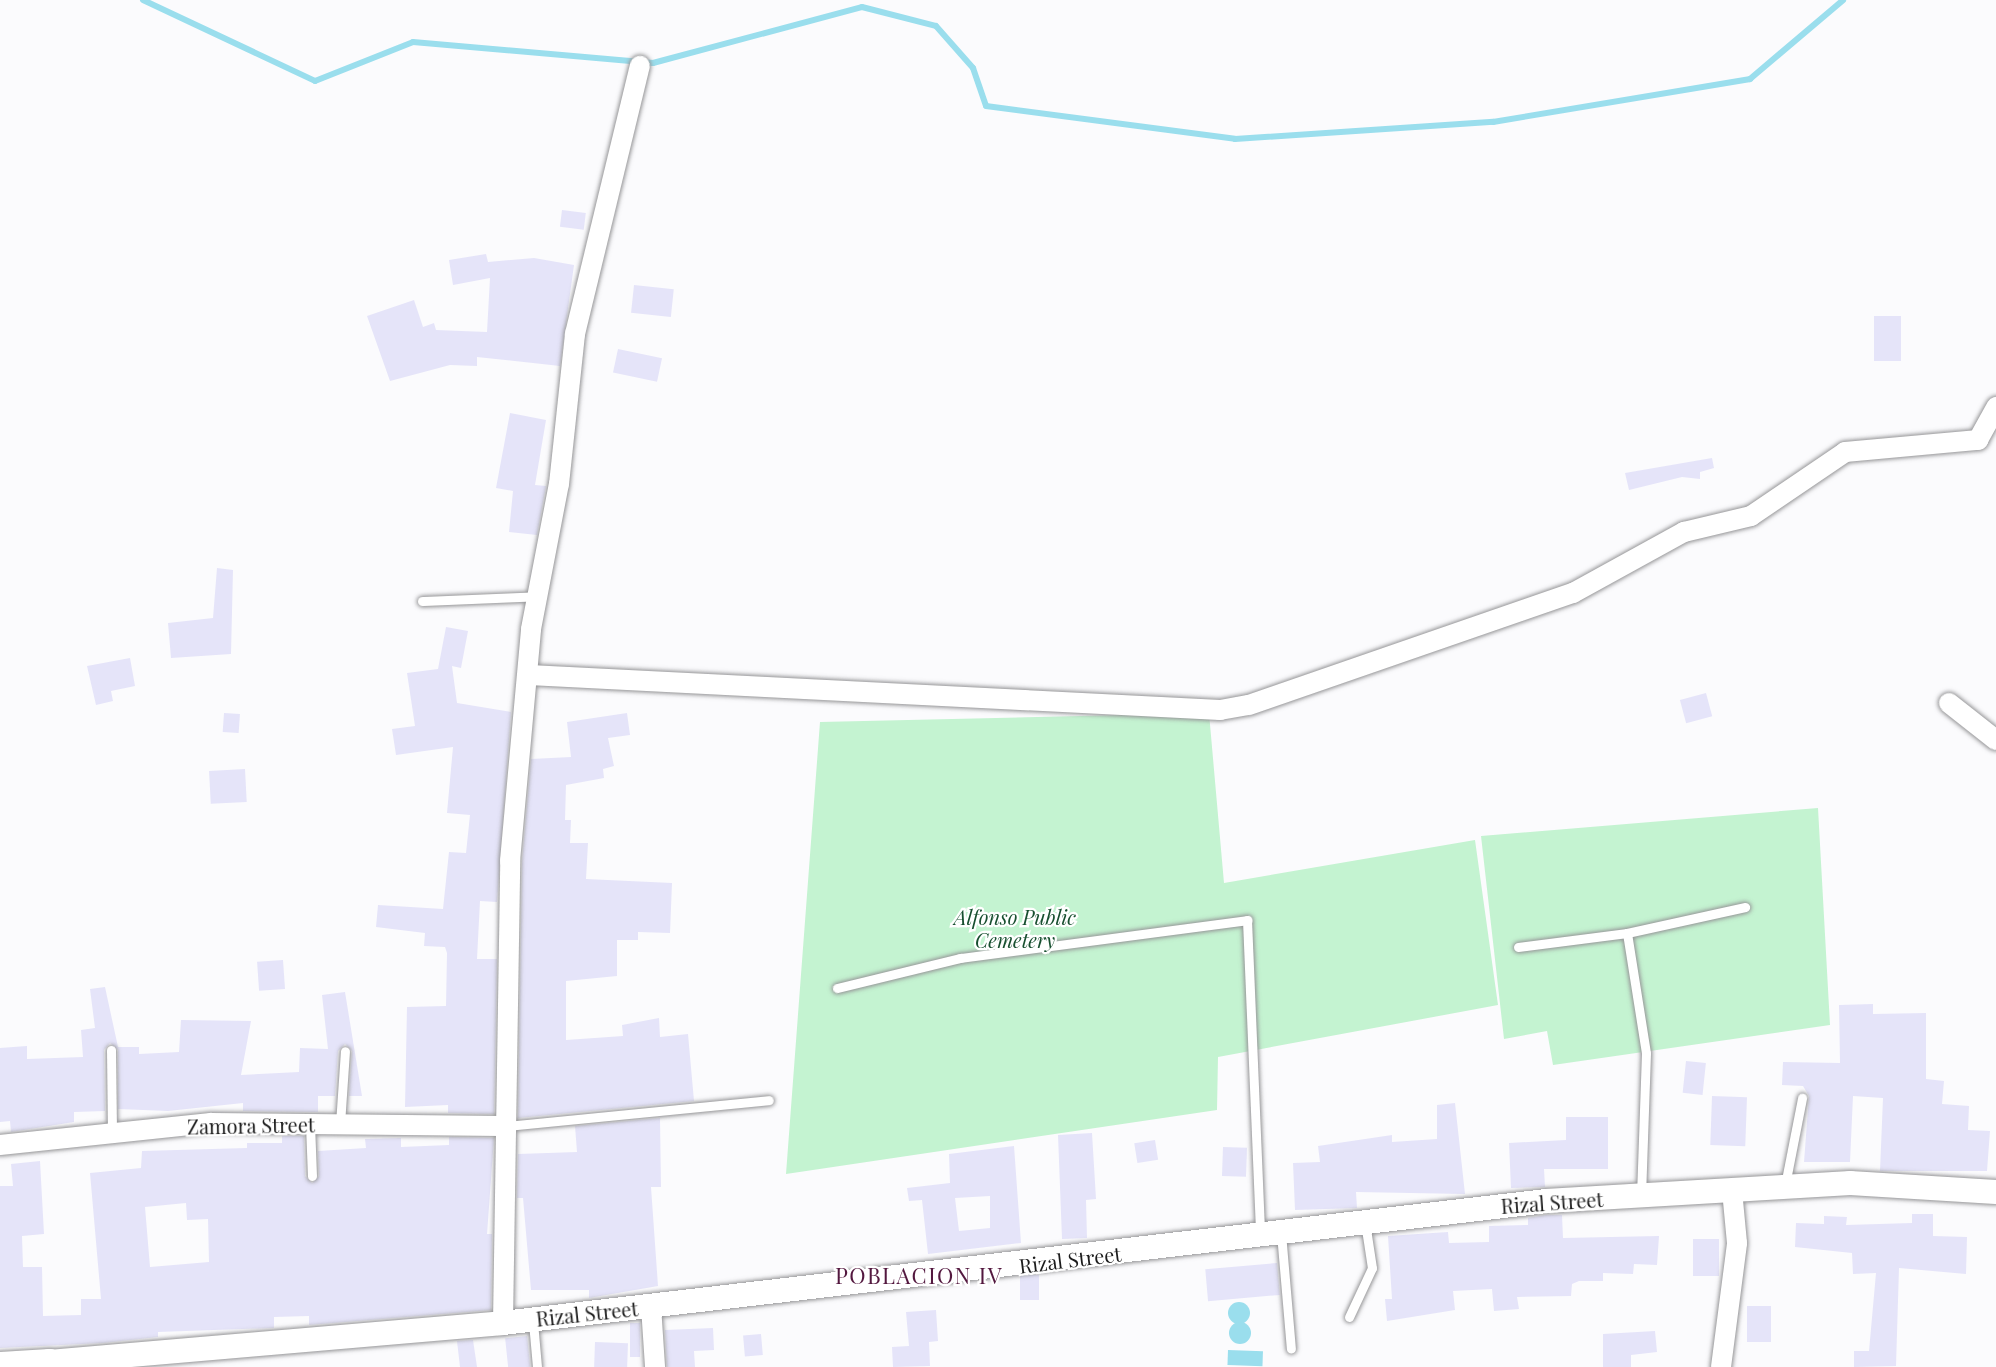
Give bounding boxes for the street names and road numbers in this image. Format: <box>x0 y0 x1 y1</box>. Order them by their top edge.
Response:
street label: Zamora Street <box>187 1112 315 1138</box>
street label: Rizal Street <box>1500 1186 1604 1218</box>
street label: Rizal Street <box>1018 1241 1122 1277</box>
street label: Rizal Street <box>535 1296 639 1330</box>

